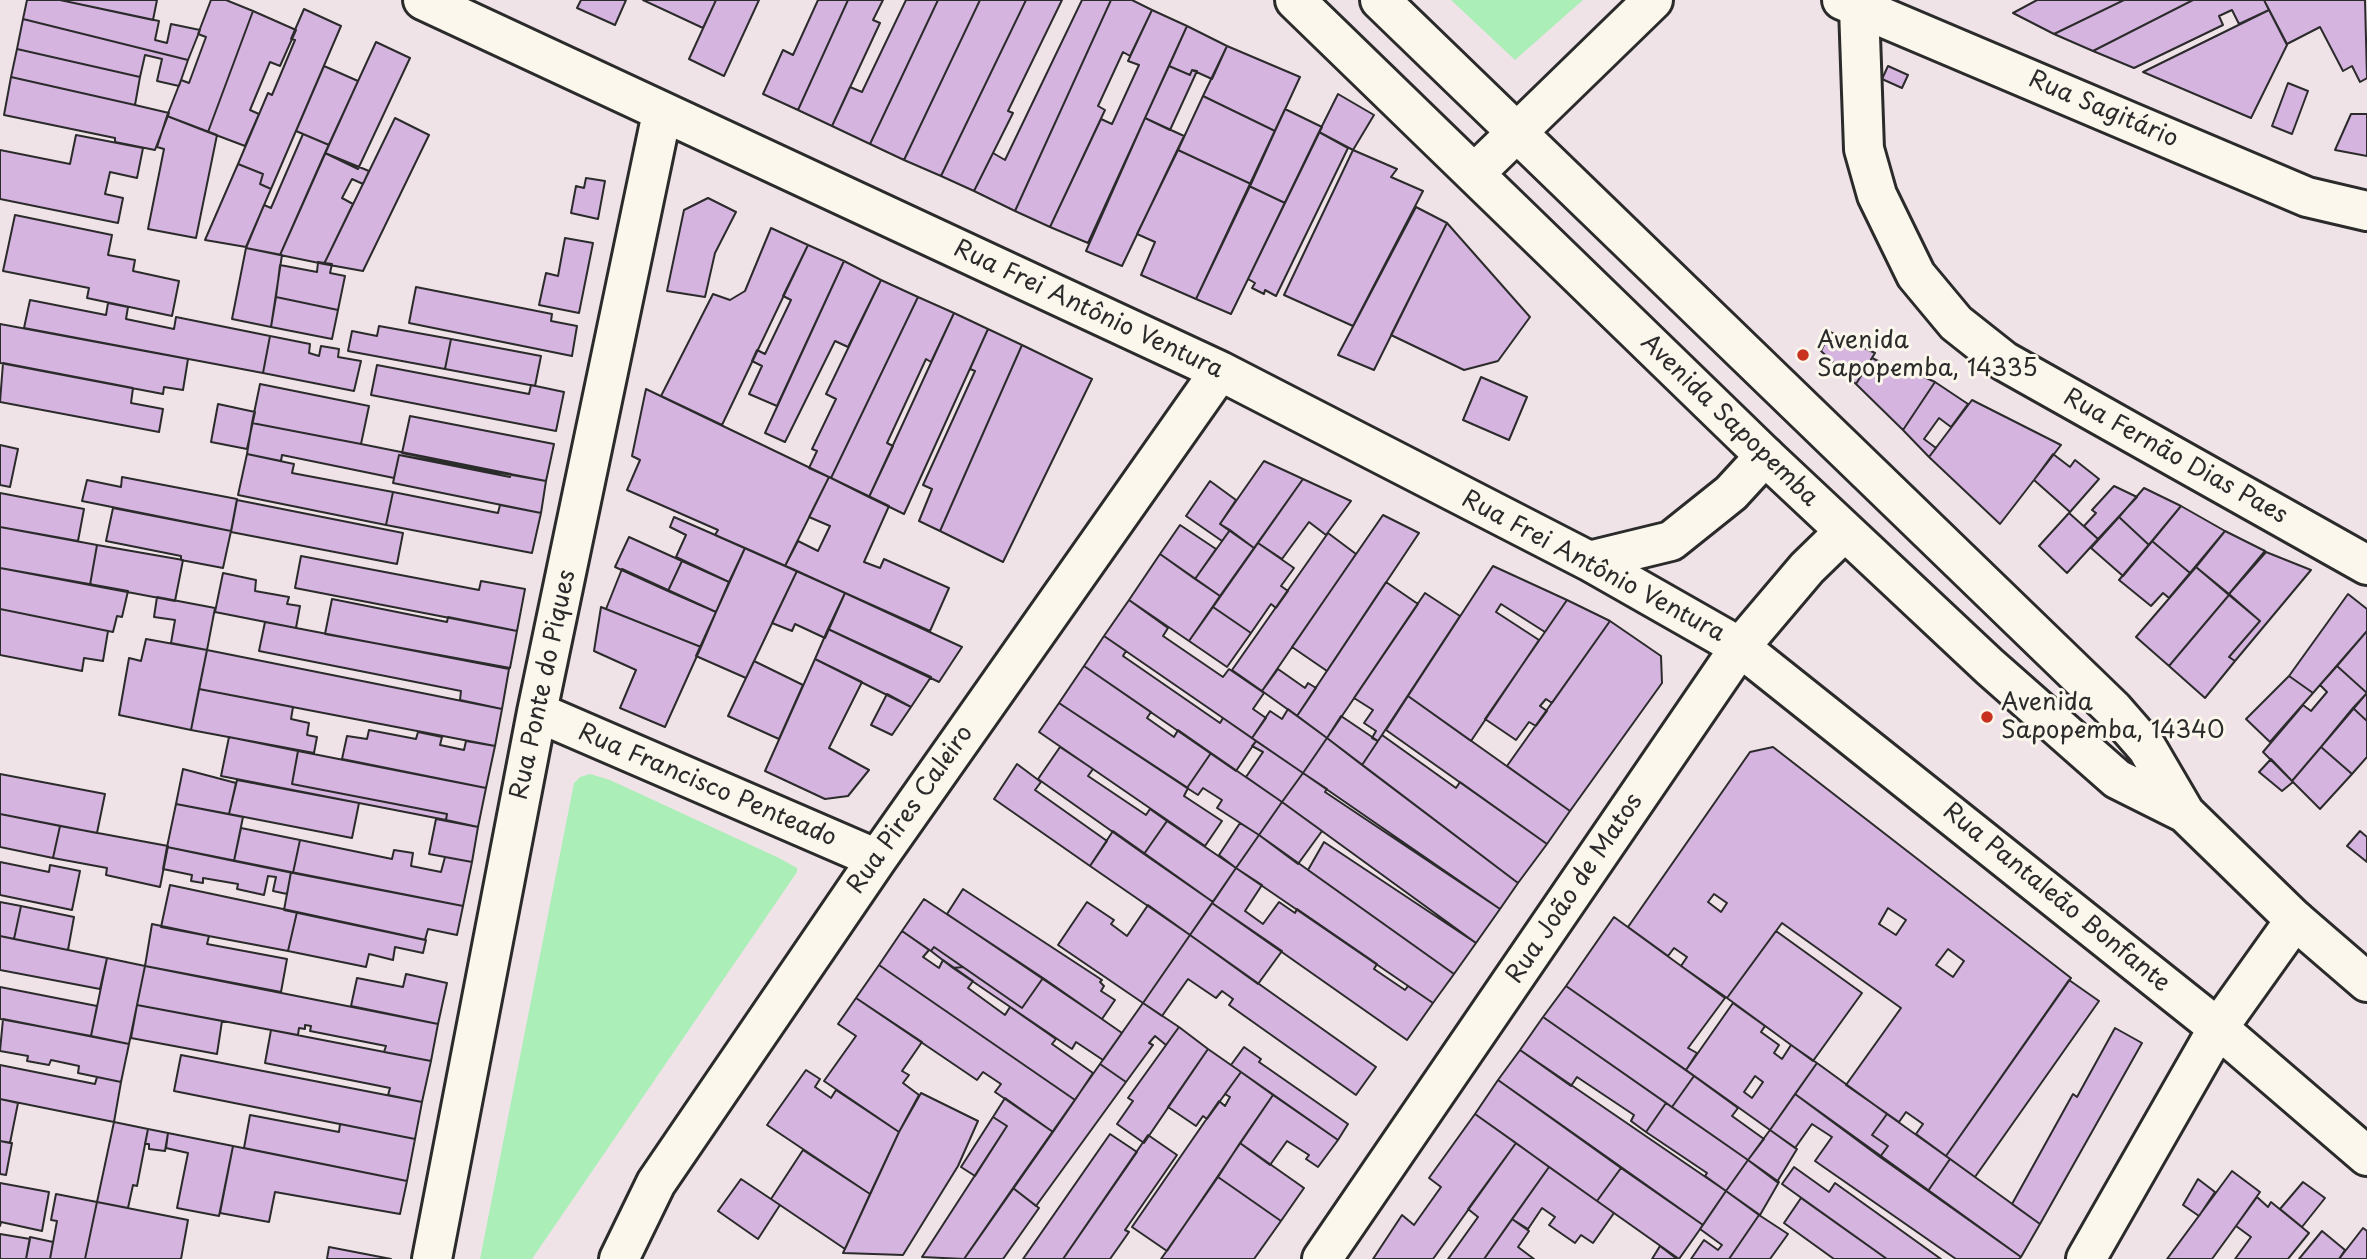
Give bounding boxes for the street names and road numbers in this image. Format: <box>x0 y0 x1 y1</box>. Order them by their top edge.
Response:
street label: Rua Sagitário <box>2024 66 2182 154</box>
street label: Rua Frei Antônio Ventura <box>949 235 1227 385</box>
street label: Avenida Sapopemba <box>1634 329 1824 513</box>
street label: Rua Fernão Dias Paes <box>2058 383 2292 531</box>
street label: Rua Frei Antônio Ventura <box>1456 485 1730 649</box>
street label: Rua Ponte do Piques <box>506 567 582 803</box>
street label: Rua Francisco Penteado <box>574 718 840 854</box>
street label: Rua Pires Caleiro <box>842 720 980 900</box>
street label: Rua João de Matos <box>1501 789 1649 989</box>
street label: Rua Pantaleão Bonfante <box>1937 798 2175 998</box>

